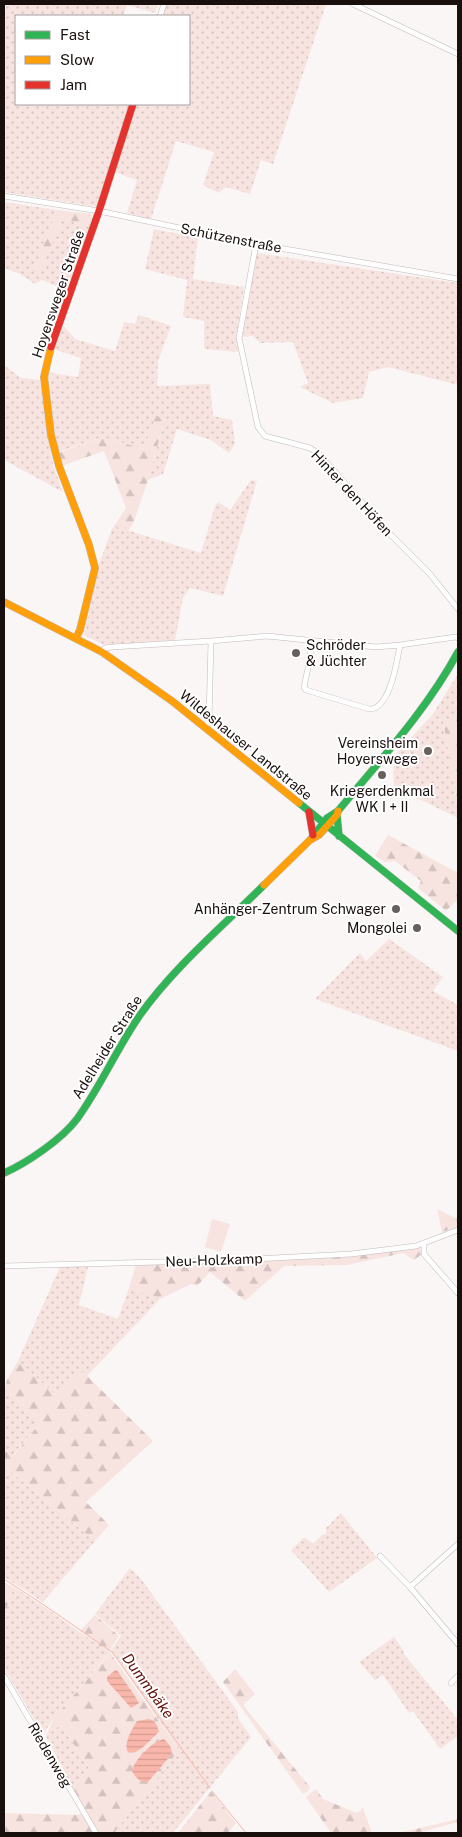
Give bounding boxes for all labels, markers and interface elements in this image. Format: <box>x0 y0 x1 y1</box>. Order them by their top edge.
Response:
legend <box>15 15 190 105</box>
text: Fast <box>60 26 90 43</box>
text: Slow <box>60 51 95 68</box>
text: Jam <box>60 76 87 93</box>
street label: Schützenstraße <box>179 220 283 256</box>
street label: Hoyersweger Straße <box>29 228 87 360</box>
street label: Hinter den Höfen <box>308 447 396 539</box>
place label: Schröder & Jüchter <box>306 637 367 669</box>
marker: Schröder & Jüchter <box>290 647 302 659</box>
street label: Wildeshauser Landstraße <box>177 687 315 803</box>
place label: Vereinsheim Hoyerswege <box>337 735 418 767</box>
marker: Vereinsheim Hoyerswege <box>422 745 434 757</box>
marker: Kriegerdenkmal WK I + II <box>376 769 388 781</box>
place label: Kriegerdenkmal WK I + II <box>330 783 434 815</box>
place label: Anhänger-Zentrum Schwager <box>194 901 386 917</box>
marker: Anhänger-Zentrum Schwager <box>390 903 402 915</box>
place label: Mongolei <box>347 920 407 936</box>
marker: Mongolei <box>411 922 423 934</box>
street label: Adelheider Straße <box>69 992 145 1101</box>
street label: Neu-Holzkamp <box>165 1250 263 1270</box>
water label: Dummbäke <box>119 1650 178 1722</box>
street label: Riedenweg <box>25 1720 75 1791</box>

